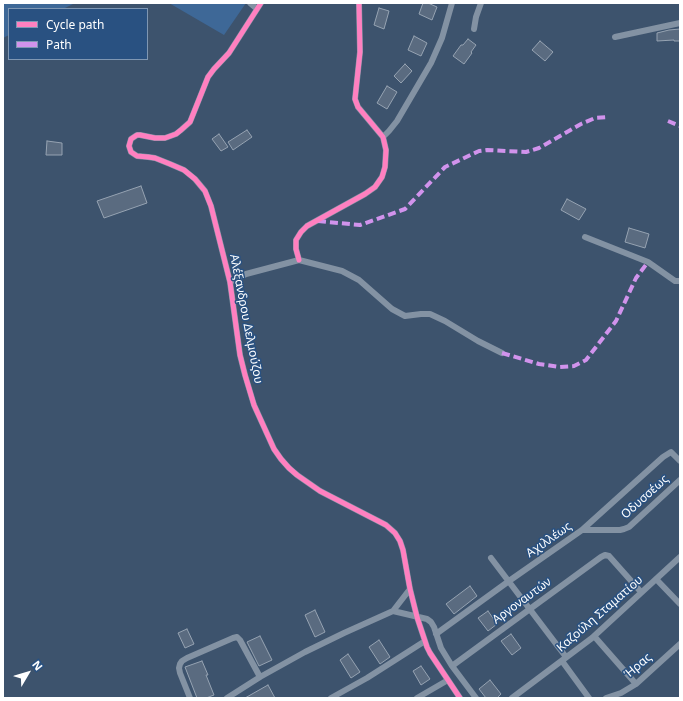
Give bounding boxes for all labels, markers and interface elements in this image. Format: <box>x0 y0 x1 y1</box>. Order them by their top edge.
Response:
legend <box>8 8 148 60</box>
text: Cycle path <box>46 16 104 33</box>
text: Path <box>46 36 72 53</box>
street label: Αλέξανδρου Δελμούζου <box>226 253 266 385</box>
street label: Οδυσσέως <box>618 472 672 522</box>
street label: Αχιλλέως <box>523 519 575 561</box>
street label: Καζούλη Σταματίου <box>554 573 646 655</box>
street label: Αργοναυτών <box>490 575 554 627</box>
street label: Ήρας <box>621 650 655 682</box>
north arrow <box>8 653 48 693</box>
text: N <box>29 657 47 673</box>

